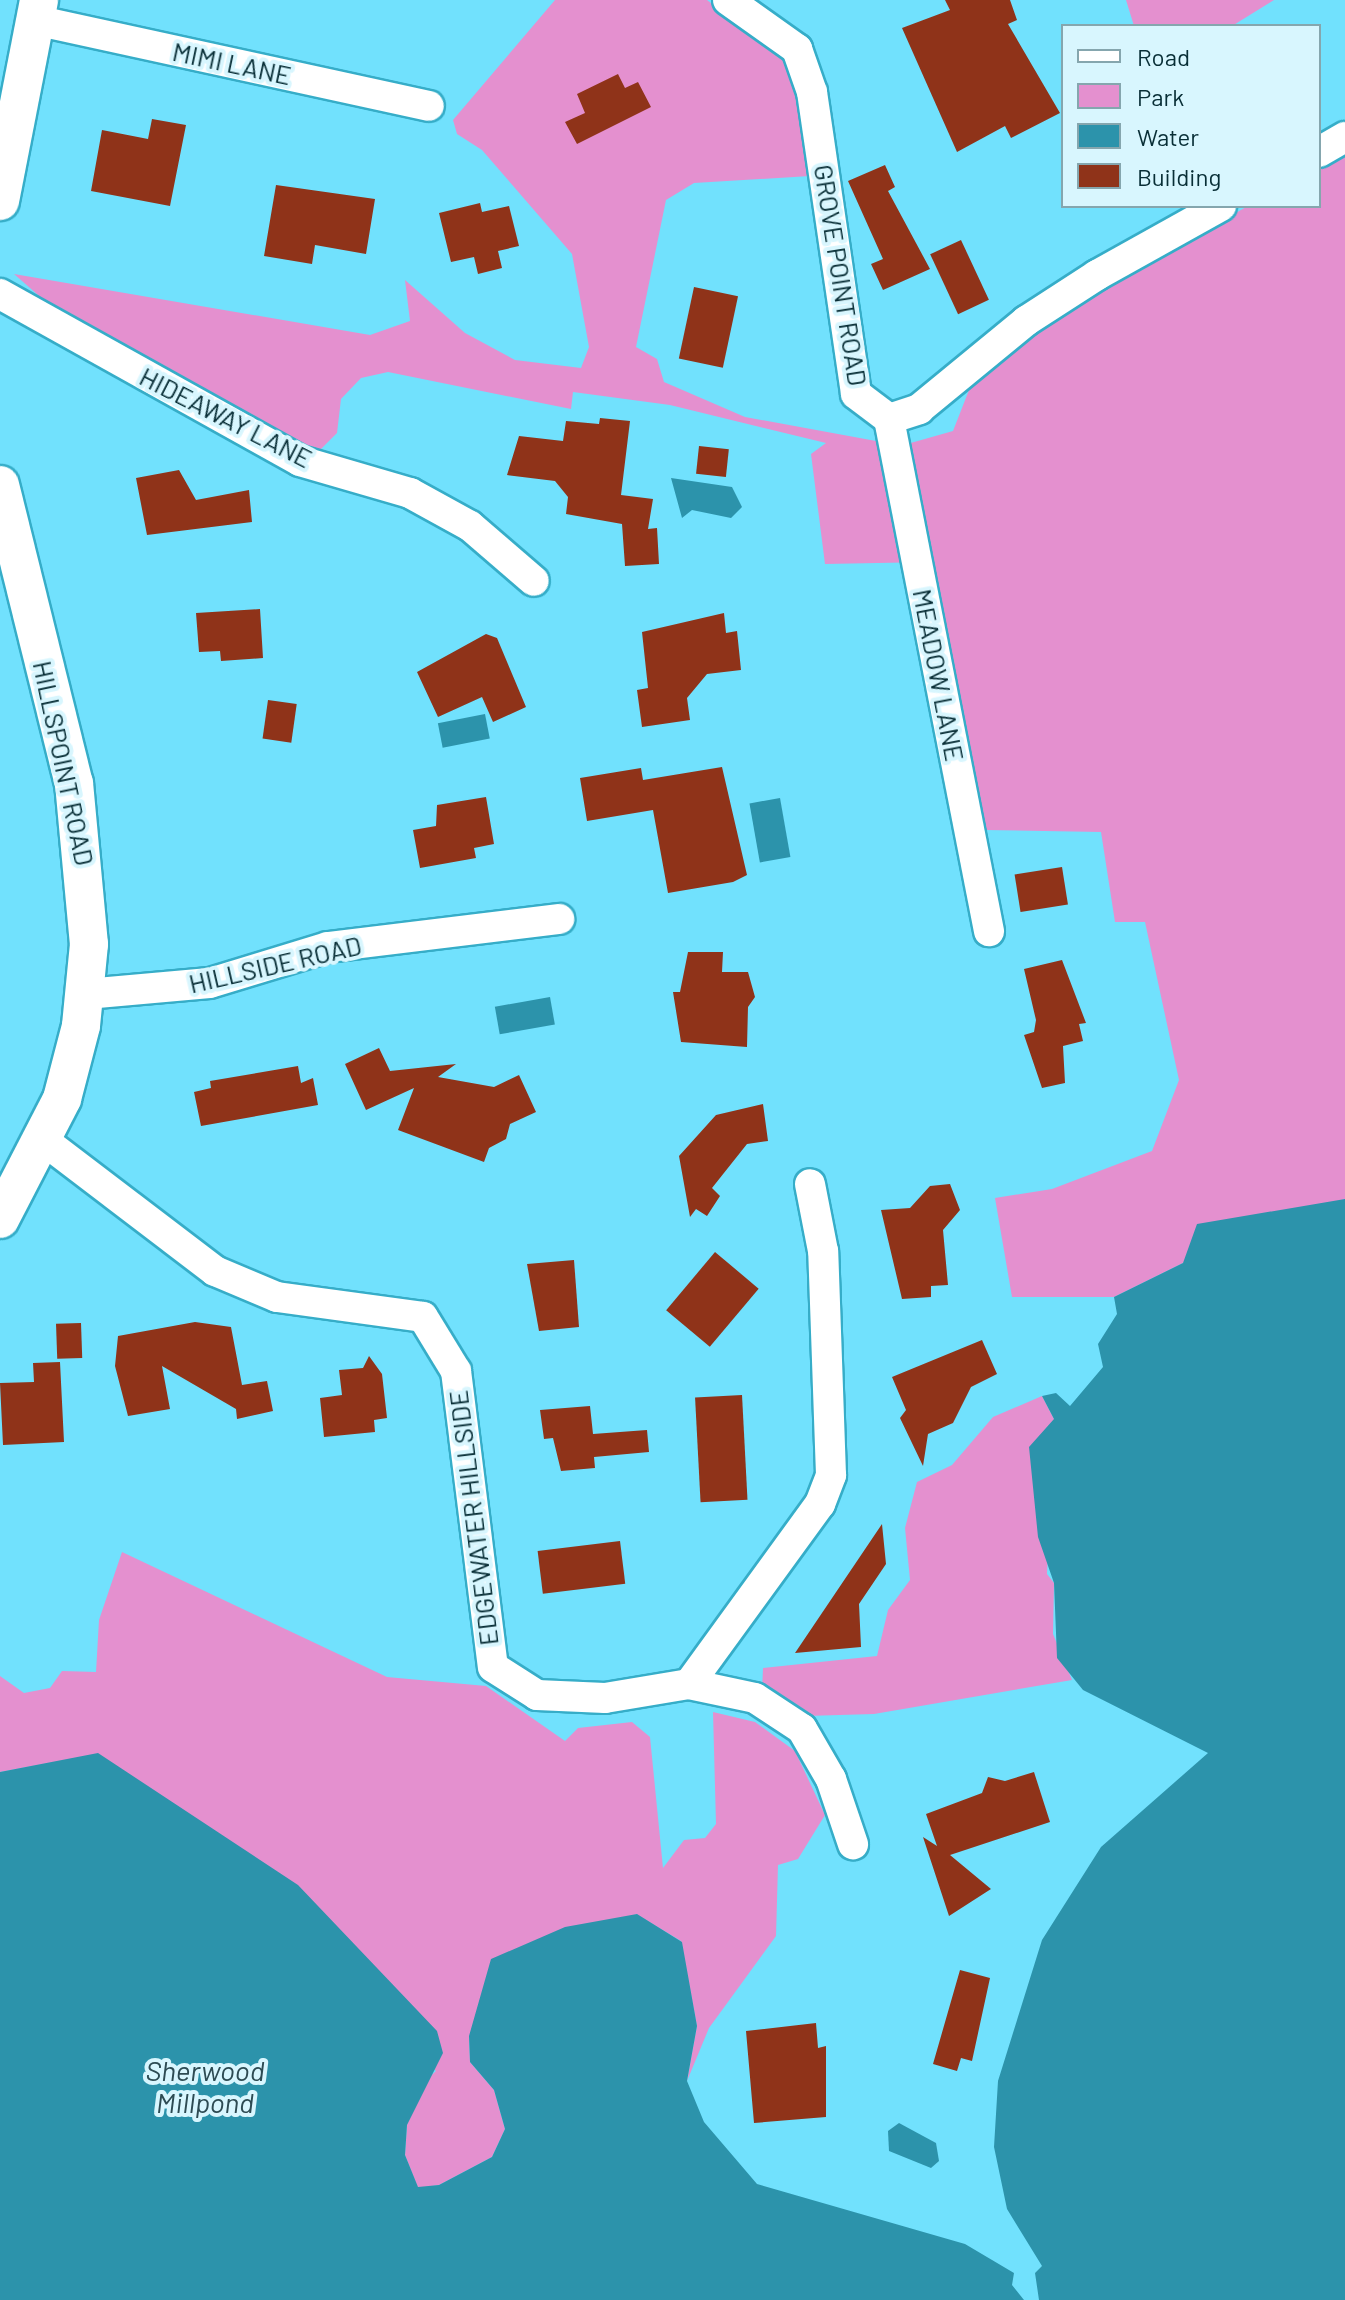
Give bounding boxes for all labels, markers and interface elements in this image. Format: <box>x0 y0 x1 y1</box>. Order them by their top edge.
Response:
legend <box>1061 24 1321 208</box>
street label: MIMI LANE <box>170 35 294 91</box>
text: Road <box>1137 42 1190 71</box>
text: Park <box>1137 82 1184 111</box>
text: Water <box>1137 122 1199 151</box>
street label: GROVE POINT ROAD <box>808 162 874 388</box>
text: Building <box>1137 162 1221 191</box>
street label: HIDEAWAY LANE <box>135 360 317 474</box>
street label: MEADOW LANE <box>907 586 971 764</box>
street label: HILLSPOINT ROAD <box>27 658 101 868</box>
street label: HILLSIDE ROAD <box>186 929 364 999</box>
street label: EDGEWATER HILLSIDE <box>442 1389 504 1647</box>
water label: Sherwood Millpond <box>146 2053 264 2119</box>

